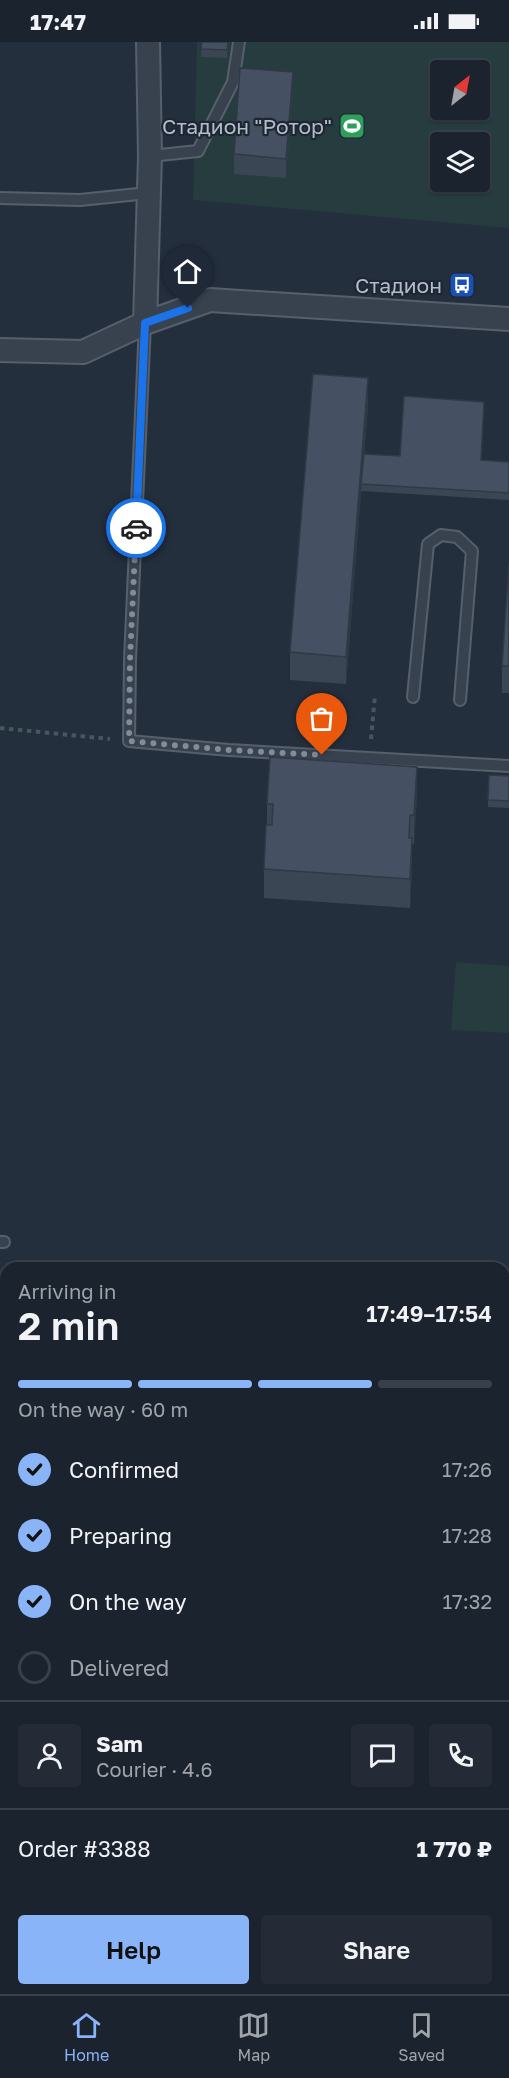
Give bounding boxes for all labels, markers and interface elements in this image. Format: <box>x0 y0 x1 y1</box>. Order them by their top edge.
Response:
text: 17:47 <box>30 8 86 35</box>
north arrow <box>430 60 490 120</box>
map controls <box>430 60 490 192</box>
sports icon: Стадион "Ротор" <box>337 111 367 141</box>
place label: Стадион "Ротор" <box>162 113 332 139</box>
button: layers <box>430 132 490 192</box>
pin <box>162 246 213 308</box>
icon: home <box>171 255 204 288</box>
bus stop icon: Стадион <box>447 270 477 300</box>
place label: Стадион <box>355 272 442 298</box>
courier <box>106 498 166 558</box>
icon: car <box>120 512 153 545</box>
pin <box>296 693 347 755</box>
icon: bag <box>305 702 338 735</box>
text: Arriving in <box>18 1279 116 1303</box>
text: 17:49–17:54 <box>366 1300 492 1327</box>
text: 2 min <box>18 1302 119 1349</box>
text: On the way · 60 m <box>18 1397 188 1421</box>
icon: check <box>18 1453 51 1486</box>
text: Confirmed <box>69 1456 179 1483</box>
text: 17:26 <box>442 1457 492 1481</box>
icon: check <box>18 1519 51 1552</box>
text: Preparing <box>69 1522 172 1549</box>
text: 17:28 <box>442 1523 492 1547</box>
icon: check <box>18 1585 51 1618</box>
text: On the way <box>69 1588 187 1615</box>
text: 17:32 <box>442 1589 492 1613</box>
text: Delivered <box>69 1654 169 1681</box>
button: person <box>18 1724 81 1787</box>
button: chat <box>351 1724 414 1787</box>
button: phone <box>429 1724 492 1787</box>
text: Sam <box>96 1730 143 1757</box>
text: Courier · 4.6 <box>96 1757 213 1781</box>
text: Order #3388 <box>18 1835 151 1862</box>
text: 1 770 ₽ <box>417 1835 492 1862</box>
button: Help <box>18 1915 249 1984</box>
button: Share <box>261 1915 492 1984</box>
tab: Home <box>64 2009 109 2065</box>
tab: Map <box>237 2009 270 2065</box>
tab: Saved <box>398 2009 445 2065</box>

